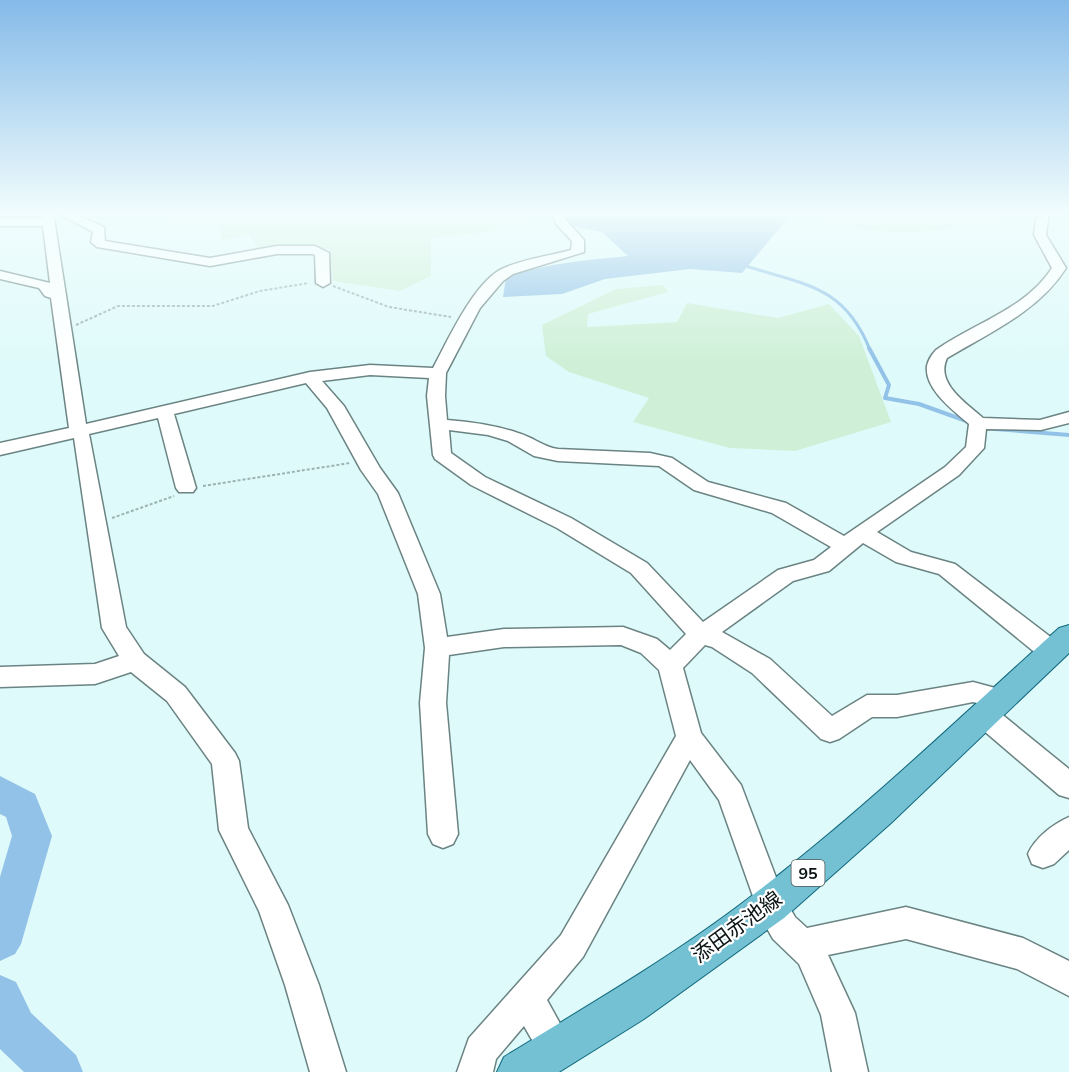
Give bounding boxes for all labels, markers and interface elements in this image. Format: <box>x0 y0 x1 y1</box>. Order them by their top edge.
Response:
road number: 95 <box>792 860 824 886</box>
street label: 添田赤池線 <box>686 885 787 968</box>

